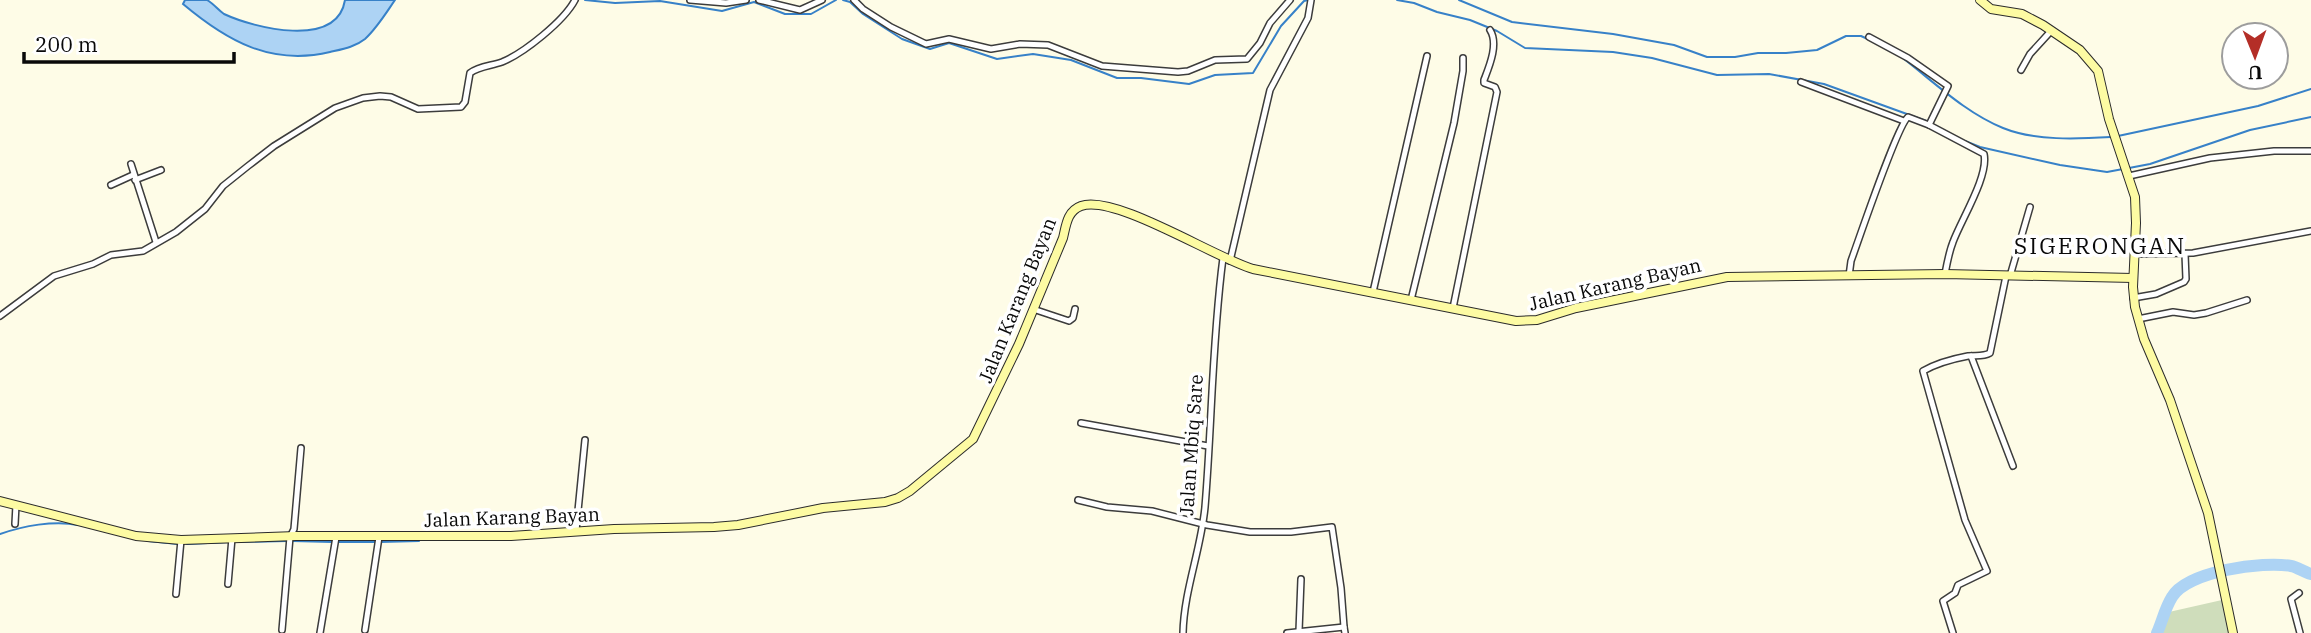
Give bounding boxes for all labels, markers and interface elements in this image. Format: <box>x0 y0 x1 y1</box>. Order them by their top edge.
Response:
scale bar <box>24 21 234 65</box>
north arrow <box>2220 21 2290 91</box>
text: 200 m <box>35 30 98 58</box>
text: U <box>2248 61 2263 85</box>
street label: Jalan Karang Bayan <box>973 214 1061 386</box>
district label: SIGERONGAN <box>2014 230 2186 260</box>
street label: Jalan Karang Bayan <box>1526 252 1704 316</box>
street label: Jalan Mbiq Sare <box>1174 374 1208 516</box>
street label: Jalan Karang Bayan <box>424 502 600 532</box>

